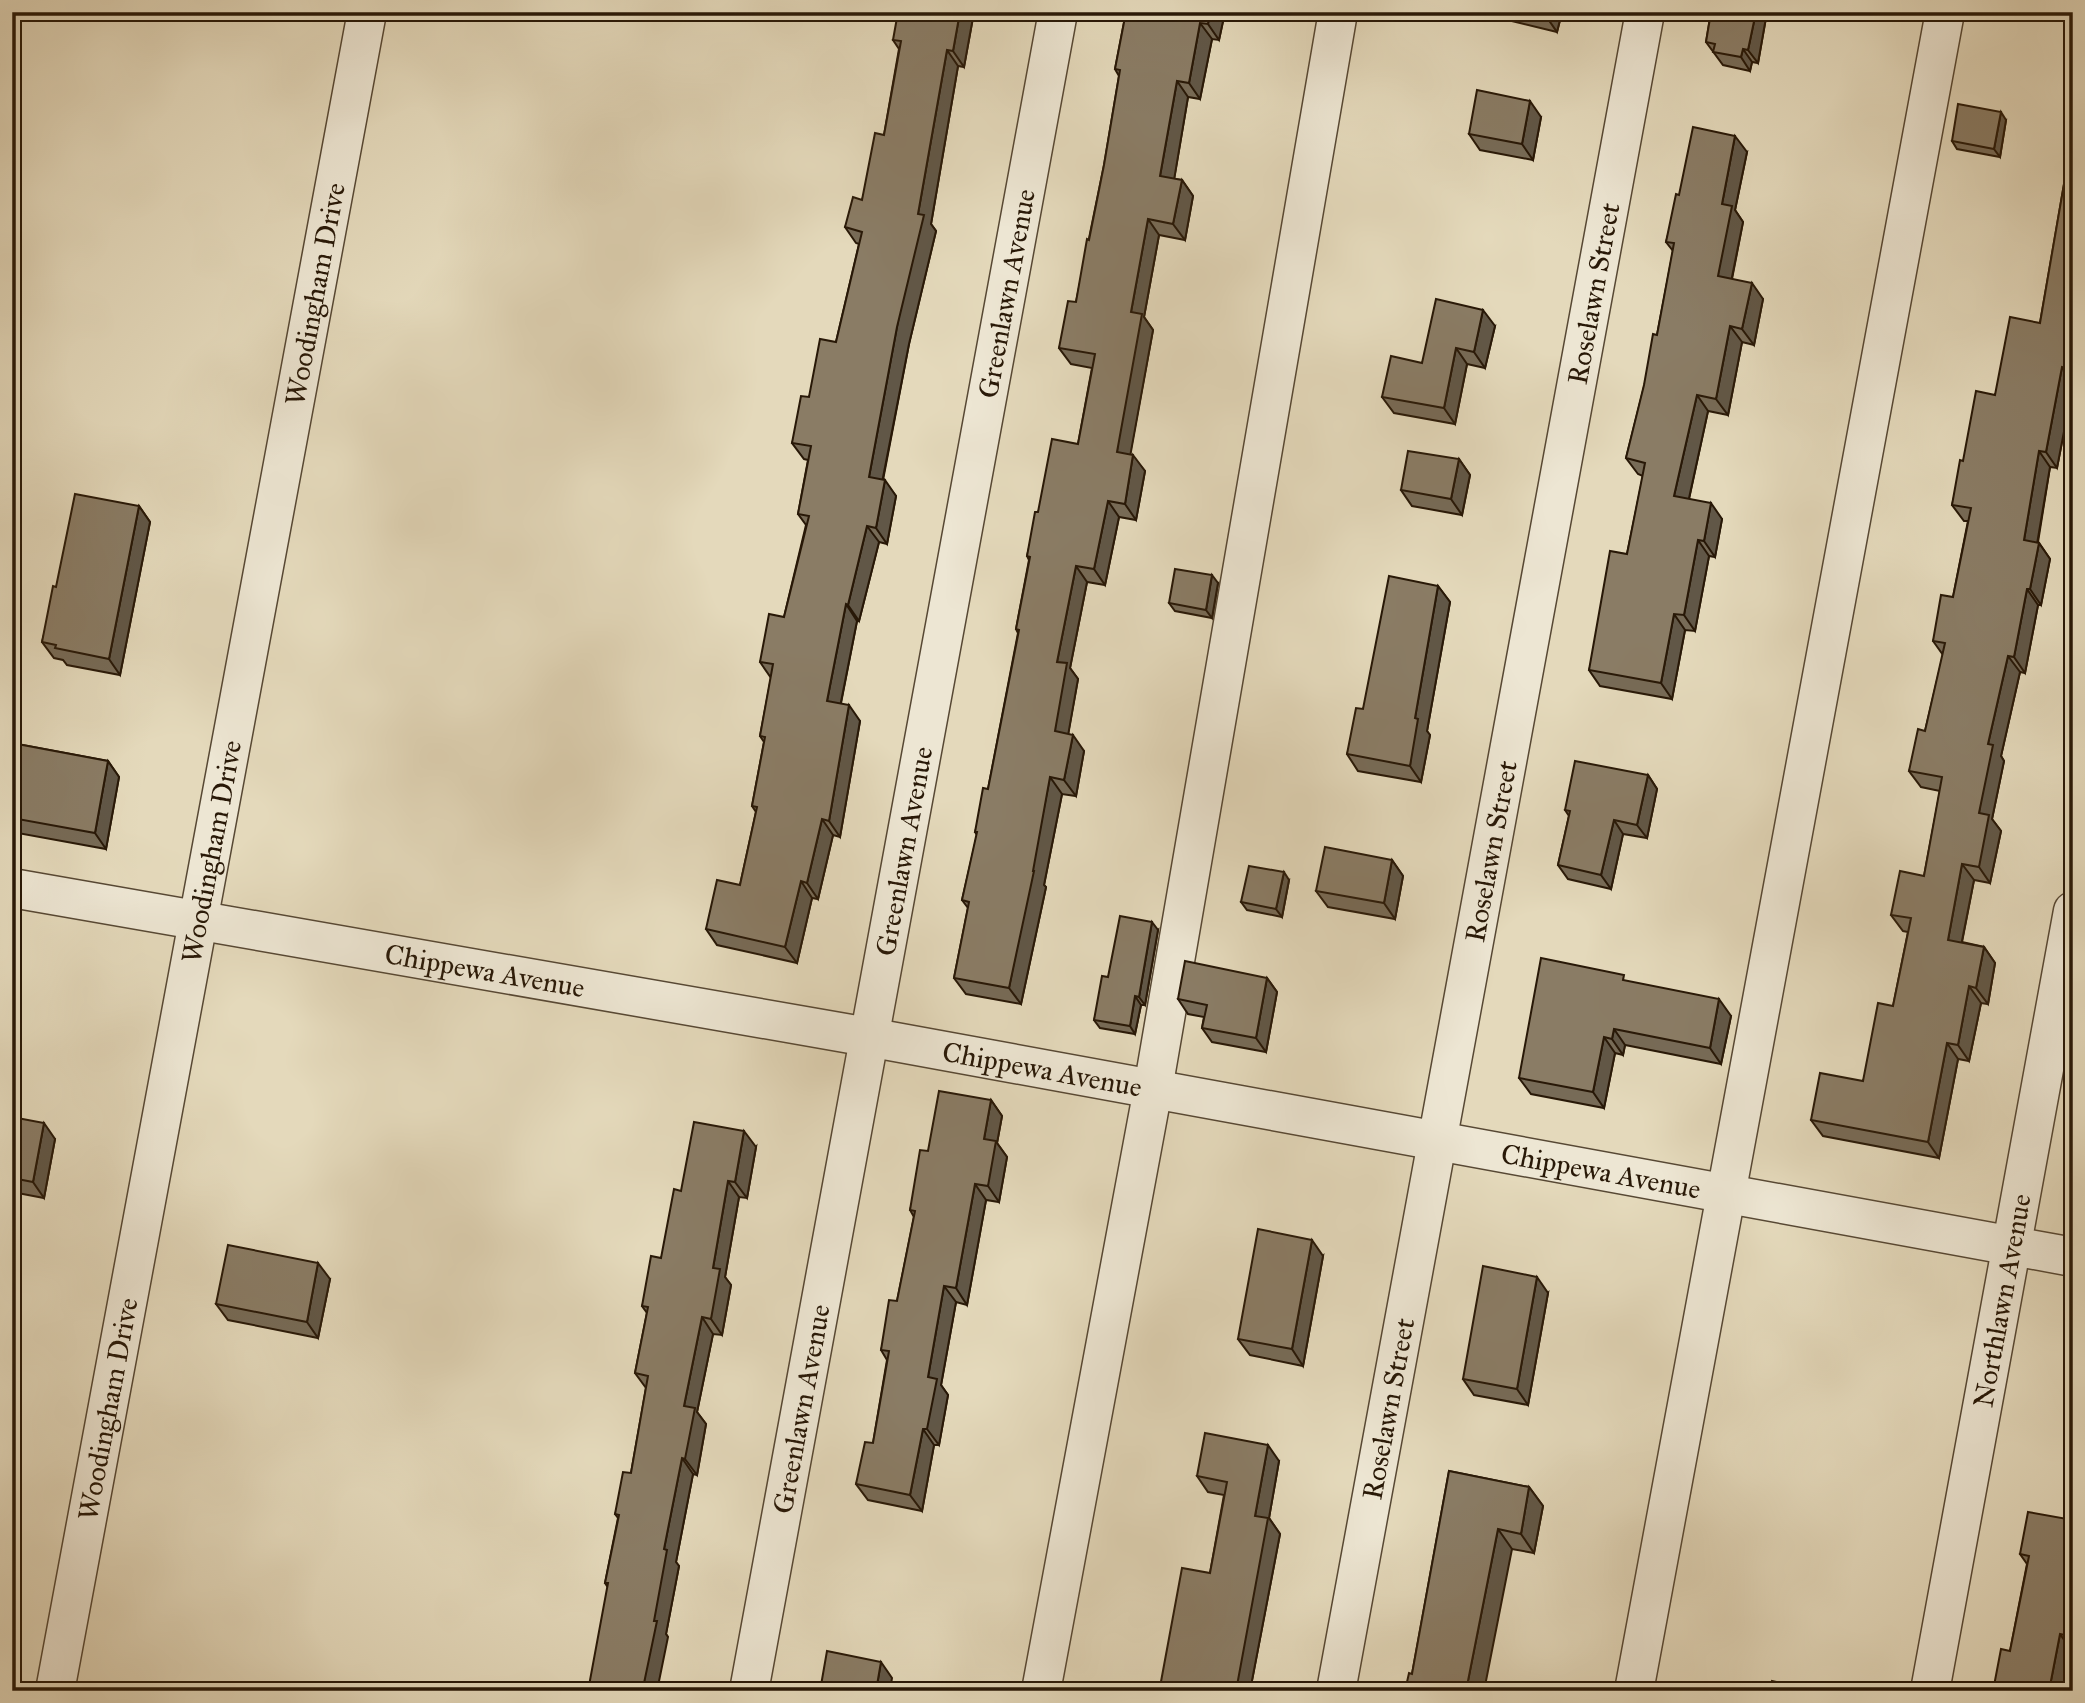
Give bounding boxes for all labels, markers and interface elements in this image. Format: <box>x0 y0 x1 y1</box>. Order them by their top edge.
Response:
street label: Woodingham Drive <box>277 180 352 408</box>
street label: Greenlawn Avenue <box>970 186 1043 401</box>
street label: Roselawn Street <box>1559 200 1627 387</box>
street label: Woodingham Drive <box>173 737 249 966</box>
street label: Greenlawn Avenue <box>867 744 940 959</box>
street label: Roselawn Street <box>1457 757 1524 945</box>
street label: Chippewa Avenue <box>382 936 588 1005</box>
street label: Chippewa Avenue <box>940 1033 1145 1104</box>
street label: Chippewa Avenue <box>1498 1135 1704 1206</box>
street label: Northlawn Avenue <box>1965 1191 2038 1410</box>
street label: Woodingham Drive <box>70 1295 145 1523</box>
street label: Greenlawn Avenue <box>765 1301 837 1516</box>
street label: Roselawn Street <box>1354 1315 1422 1502</box>

